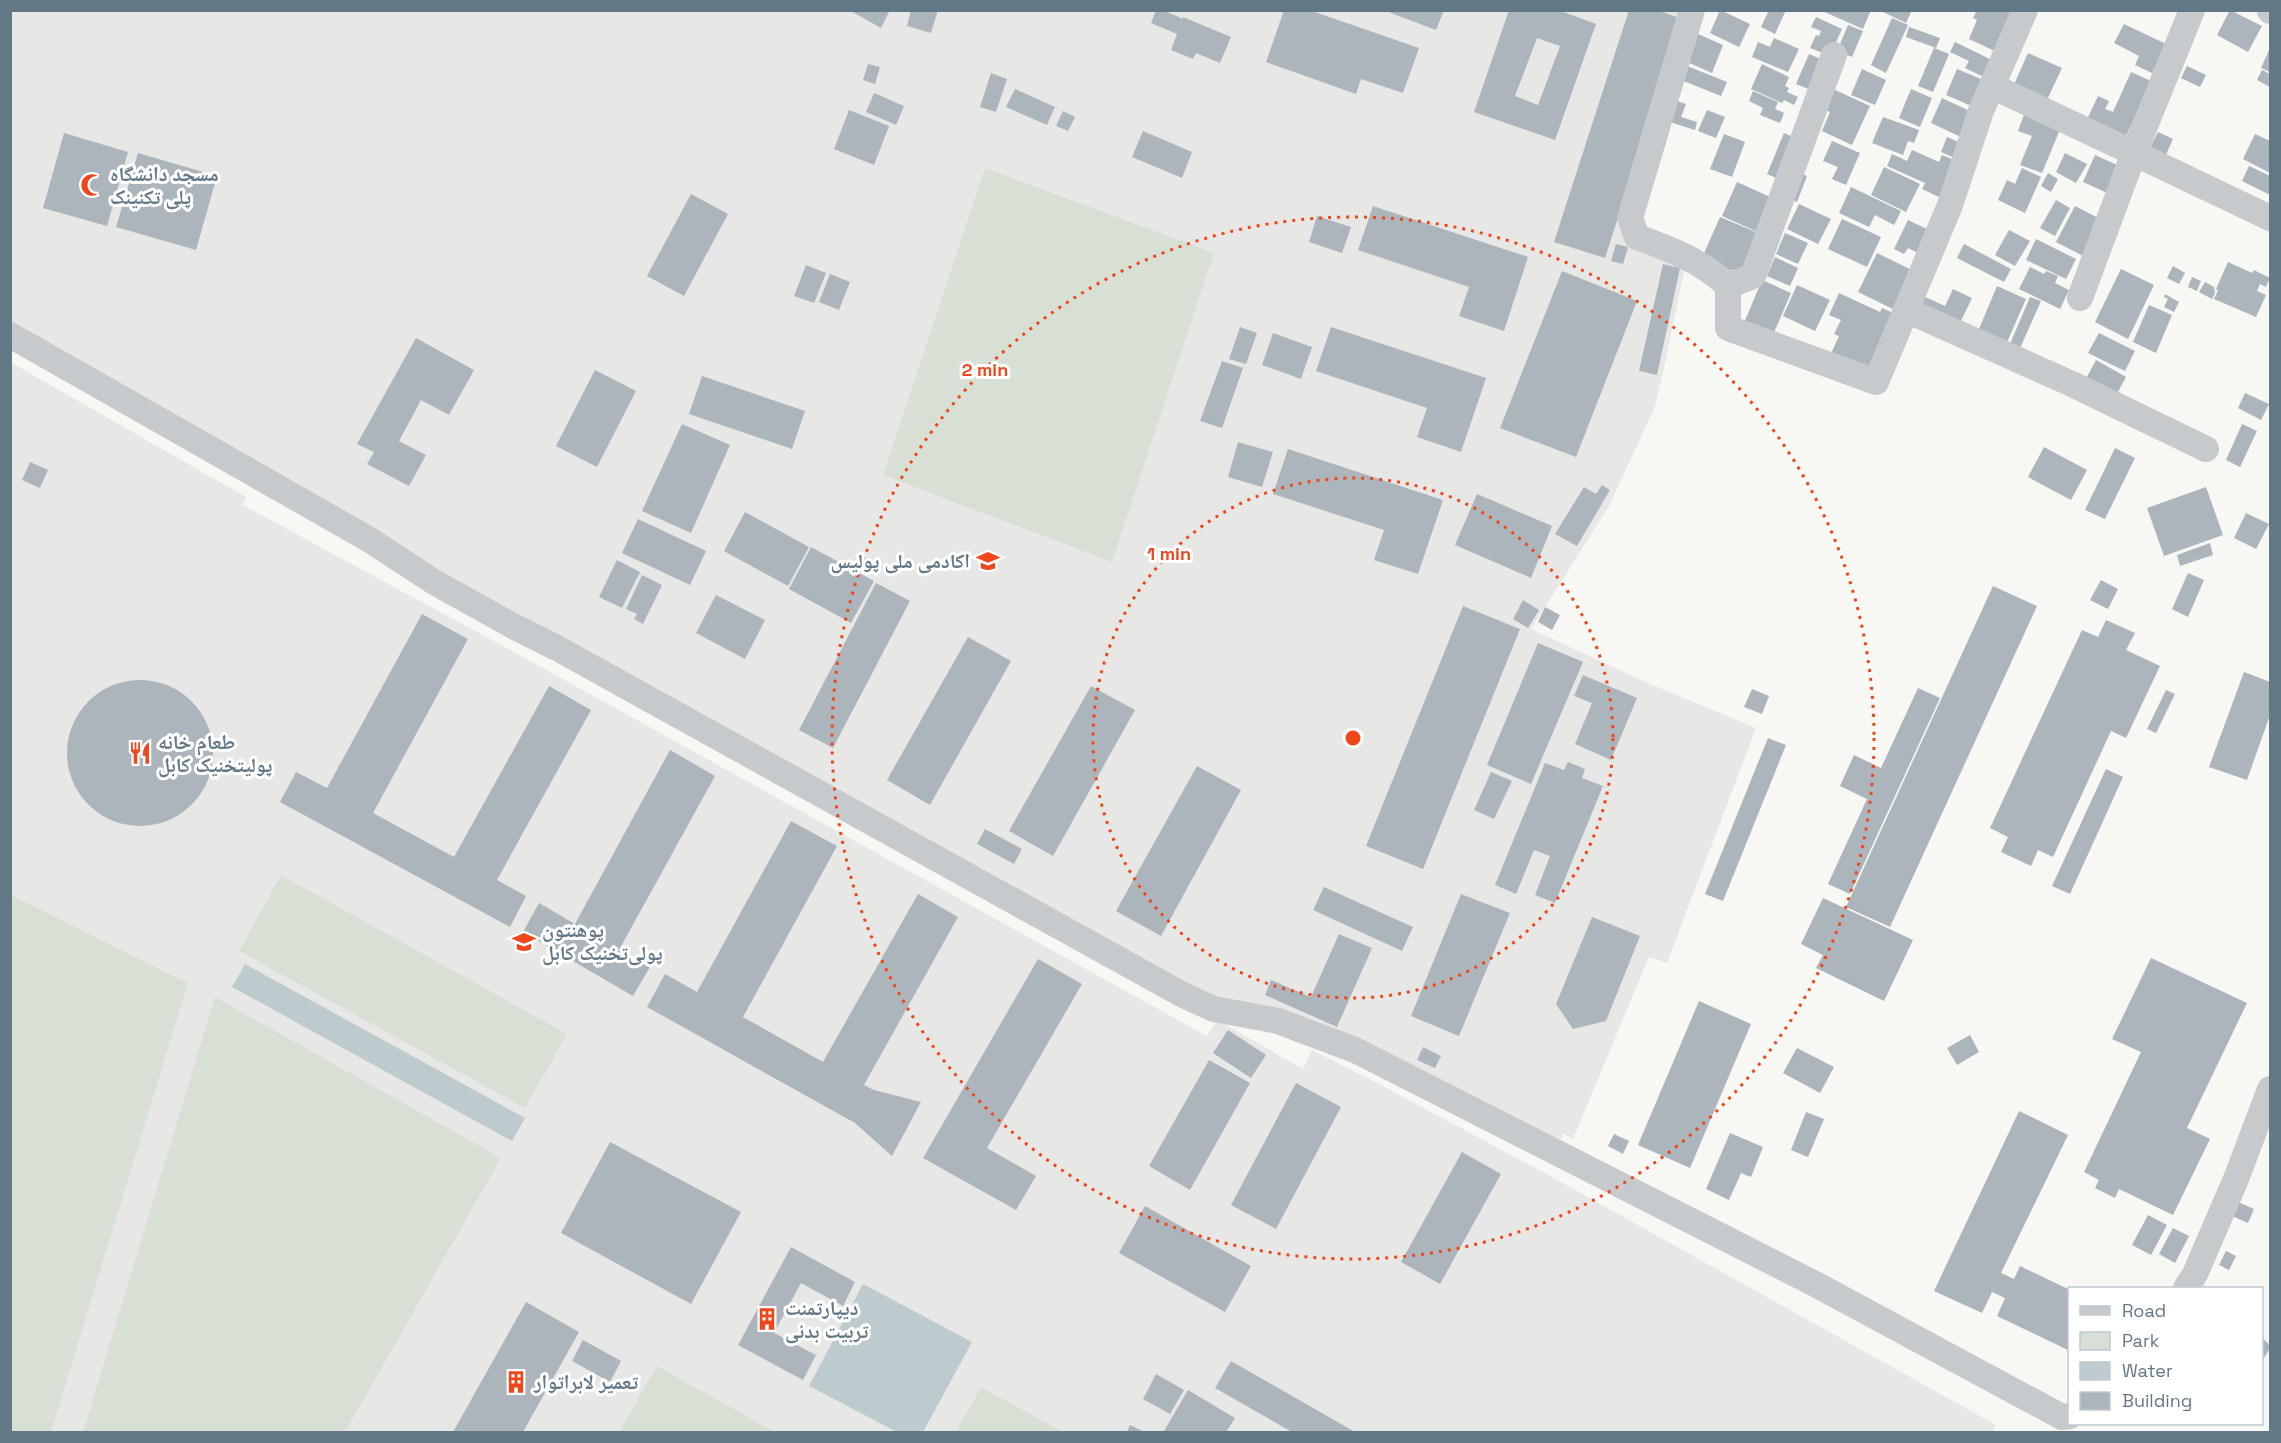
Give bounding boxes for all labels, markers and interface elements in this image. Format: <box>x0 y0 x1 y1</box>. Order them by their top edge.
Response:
place label: مسجد دانشگاه پلی تکنینک <box>110 161 219 210</box>
mosque icon: مسجد دانشگاه پلی تکنینک <box>79 172 105 198</box>
text: 2 min <box>962 358 1008 381</box>
text: 1 min <box>1147 542 1191 565</box>
place label: اکادمی ملی پولیس <box>830 548 970 574</box>
school or university icon: اکادمی ملی پولیس <box>975 548 1001 574</box>
centre of rings <box>1343 728 1363 748</box>
place label: طعام خانه پولیتخنیک کابل <box>158 729 273 778</box>
restaurant icon: طعام خانه پولیتخنیک کابل <box>127 740 153 766</box>
place label: پوهنتون پولی‌تخنیک کابل <box>542 917 663 966</box>
school or university icon: پوهنتون پولی‌تخنیک کابل <box>511 929 537 955</box>
legend <box>2068 1287 2263 1425</box>
place label: دیپارتمنت تربیت بدنی <box>785 1295 869 1344</box>
text: Road <box>2122 1299 2166 1322</box>
building icon: دیپارتمنت تربیت بدنی <box>754 1306 780 1332</box>
text: Park <box>2122 1329 2160 1352</box>
text: Water <box>2122 1359 2173 1382</box>
building icon: تعمیر لابراتوار <box>503 1369 529 1395</box>
place label: تعمیر لابراتوار <box>533 1369 639 1395</box>
text: Building <box>2122 1389 2192 1412</box>

